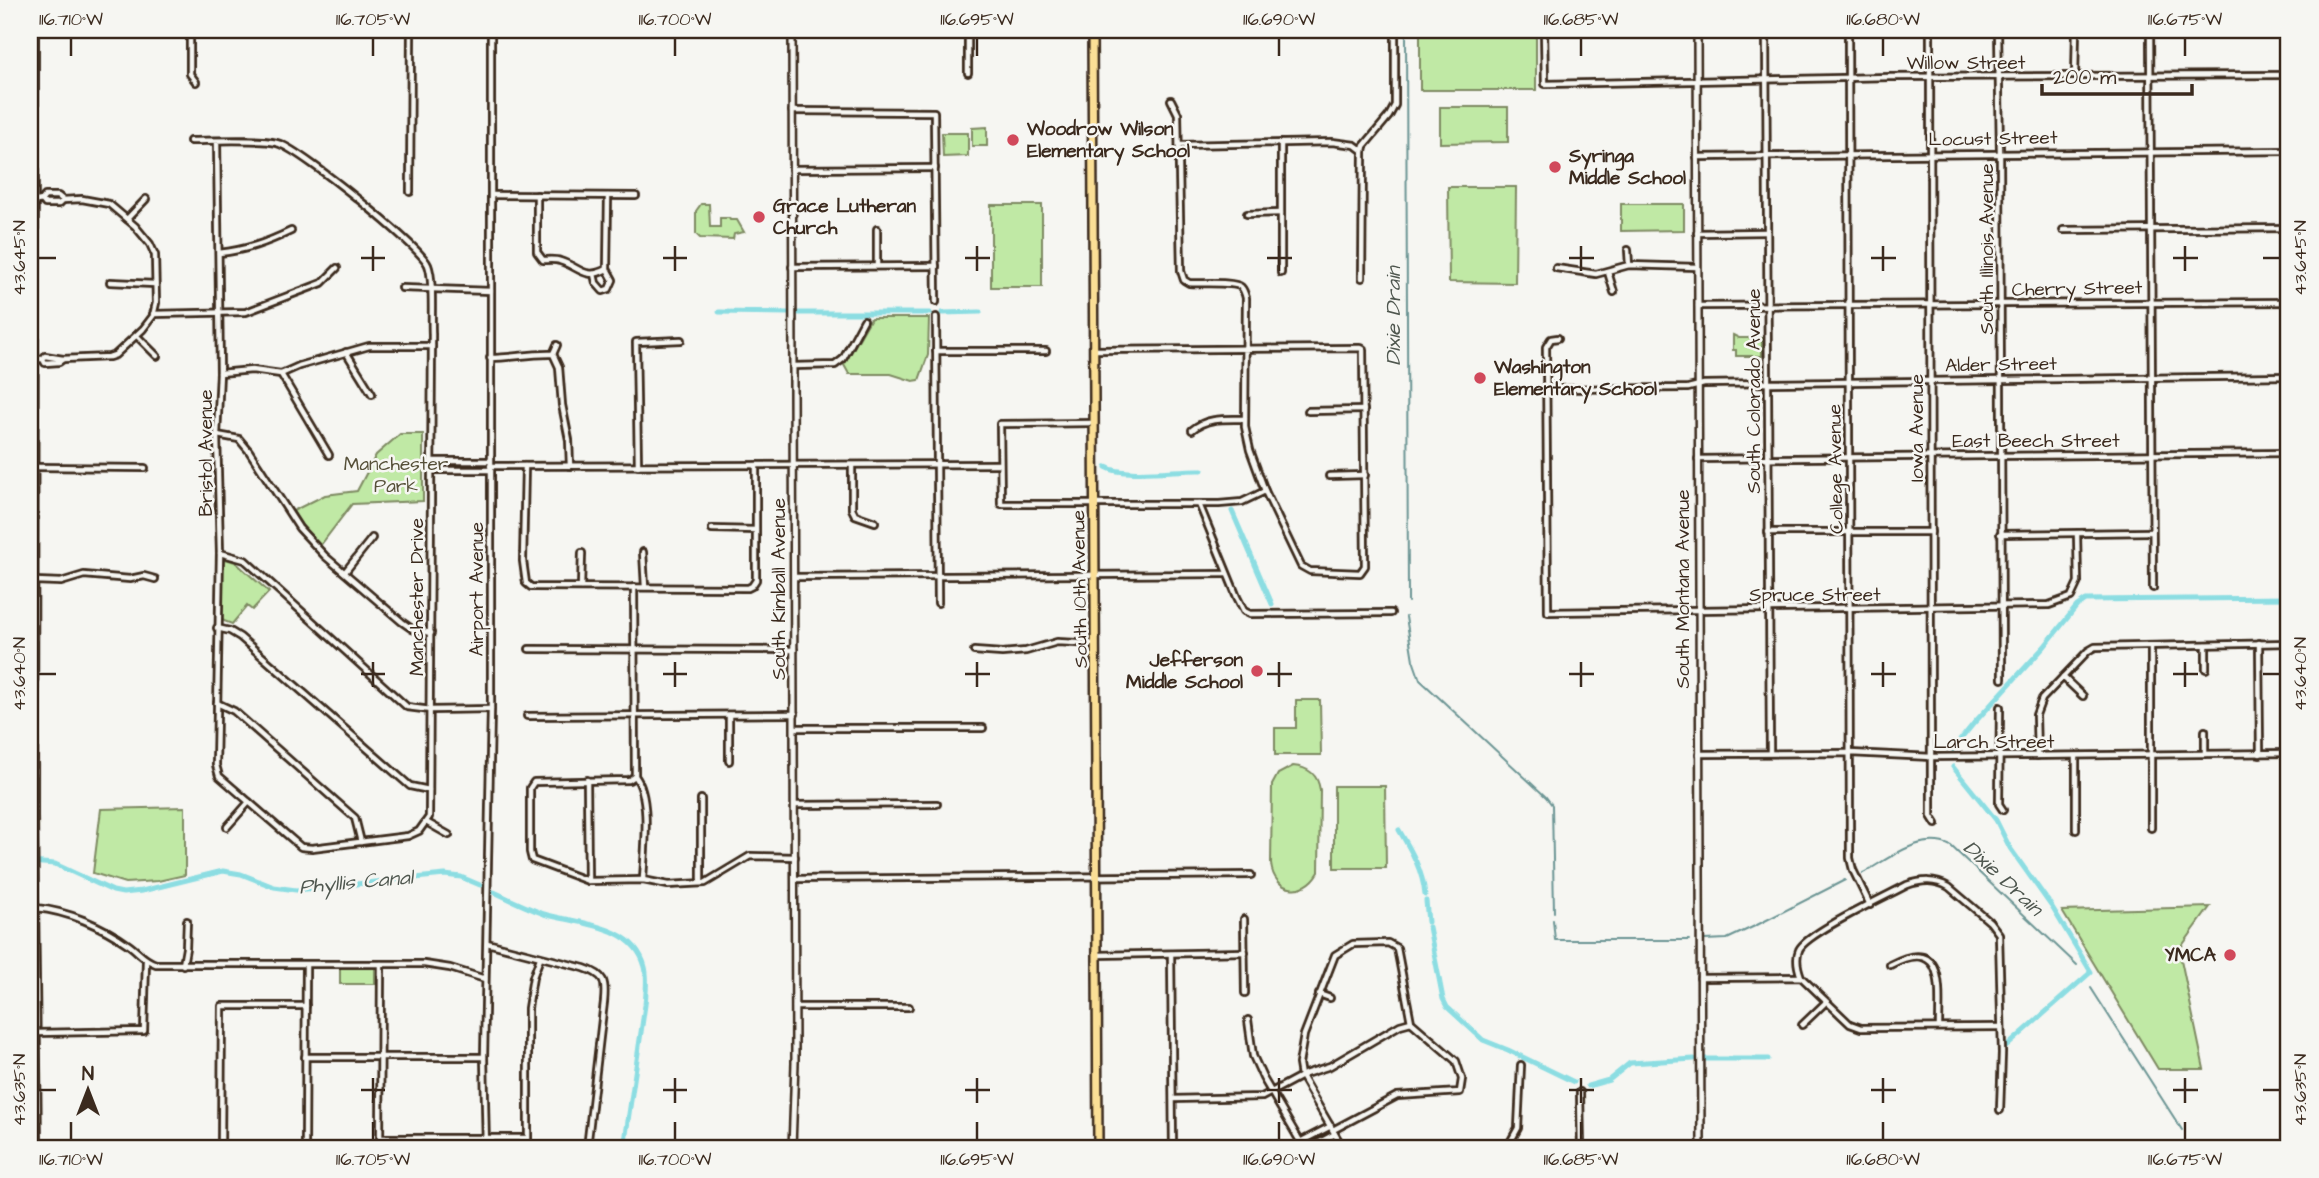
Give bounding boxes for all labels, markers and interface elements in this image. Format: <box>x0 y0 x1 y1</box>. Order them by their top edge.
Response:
text: 116.710°W <box>39 7 103 32</box>
text: 116.705°W <box>336 7 410 32</box>
text: 116.700°W <box>638 7 712 32</box>
text: 116.695°W <box>940 7 1014 32</box>
text: 116.690°W <box>1243 7 1315 32</box>
text: 116.685°W <box>1543 7 1619 32</box>
text: 116.680°W <box>1846 7 1920 32</box>
text: 116.675°W <box>2148 7 2222 32</box>
street label: Willow Street <box>1907 50 2026 77</box>
scale bar <box>2042 52 2193 96</box>
text: 200 m <box>2053 63 2117 92</box>
place label: Woodrow Wilson Elementary School <box>1026 116 1190 166</box>
street label: Locust Street <box>1928 124 2058 154</box>
marker: Woodrow Wilson Elementary School <box>1005 132 1021 148</box>
place label: Syringa Middle School <box>1568 143 1686 192</box>
marker: Syringa Middle School <box>1547 159 1563 175</box>
street label: South Illinois Avenue <box>1974 164 2001 334</box>
place label: Grace Lutheran Church <box>773 193 917 242</box>
marker: Grace Lutheran Church <box>751 209 767 225</box>
text: 43.645°N <box>7 220 32 296</box>
text: 43.645°N <box>2288 220 2313 296</box>
water label: Dixie Drain <box>1379 265 1408 366</box>
street label: Cherry Street <box>2011 274 2143 305</box>
street label: South Colorado Avenue <box>1741 289 1768 493</box>
street label: Alder Street <box>1945 351 2057 379</box>
place label: Washington Elementary School <box>1493 354 1657 404</box>
marker: Washington Elementary School <box>1472 370 1488 386</box>
street label: Iowa Avenue <box>1904 374 1931 482</box>
street label: Bristol Avenue <box>193 389 220 517</box>
street label: College Avenue <box>1821 404 1852 534</box>
street label: East Beech Street <box>1952 428 2120 455</box>
park label: Manchester Park <box>344 451 449 500</box>
street label: South Montana Avenue <box>1670 490 1697 689</box>
street label: South Kimball Avenue <box>766 498 793 680</box>
street label: South 10th Avenue <box>1065 510 1095 668</box>
street label: Manchester Drive <box>404 518 431 676</box>
street label: Airport Avenue <box>464 522 491 656</box>
street label: Spruce Street <box>1749 582 1881 609</box>
text: 43.640°N <box>7 637 32 711</box>
text: 43.640°N <box>2288 637 2313 711</box>
place label: Jefferson Middle School <box>1126 647 1243 696</box>
marker: Jefferson Middle School <box>1249 663 1265 679</box>
street label: Larch Street <box>1934 729 2055 756</box>
water label: Dixie Drain <box>1957 834 2050 923</box>
water label: Phyllis Canal <box>298 862 417 902</box>
place label: YMCA <box>2165 942 2217 969</box>
marker: YMCA <box>2222 947 2238 963</box>
text: 43.635°N <box>7 1054 32 1126</box>
text: 43.635°N <box>2288 1054 2313 1126</box>
north arrow <box>52 1056 122 1126</box>
text: N <box>82 1061 94 1088</box>
text: 116.710°W <box>39 1147 103 1172</box>
text: 116.705°W <box>336 1147 410 1172</box>
text: 116.700°W <box>638 1147 712 1172</box>
text: 116.695°W <box>940 1147 1014 1172</box>
text: 116.690°W <box>1243 1147 1315 1172</box>
text: 116.685°W <box>1543 1147 1619 1172</box>
text: 116.680°W <box>1846 1147 1920 1172</box>
text: 116.675°W <box>2148 1147 2222 1172</box>

